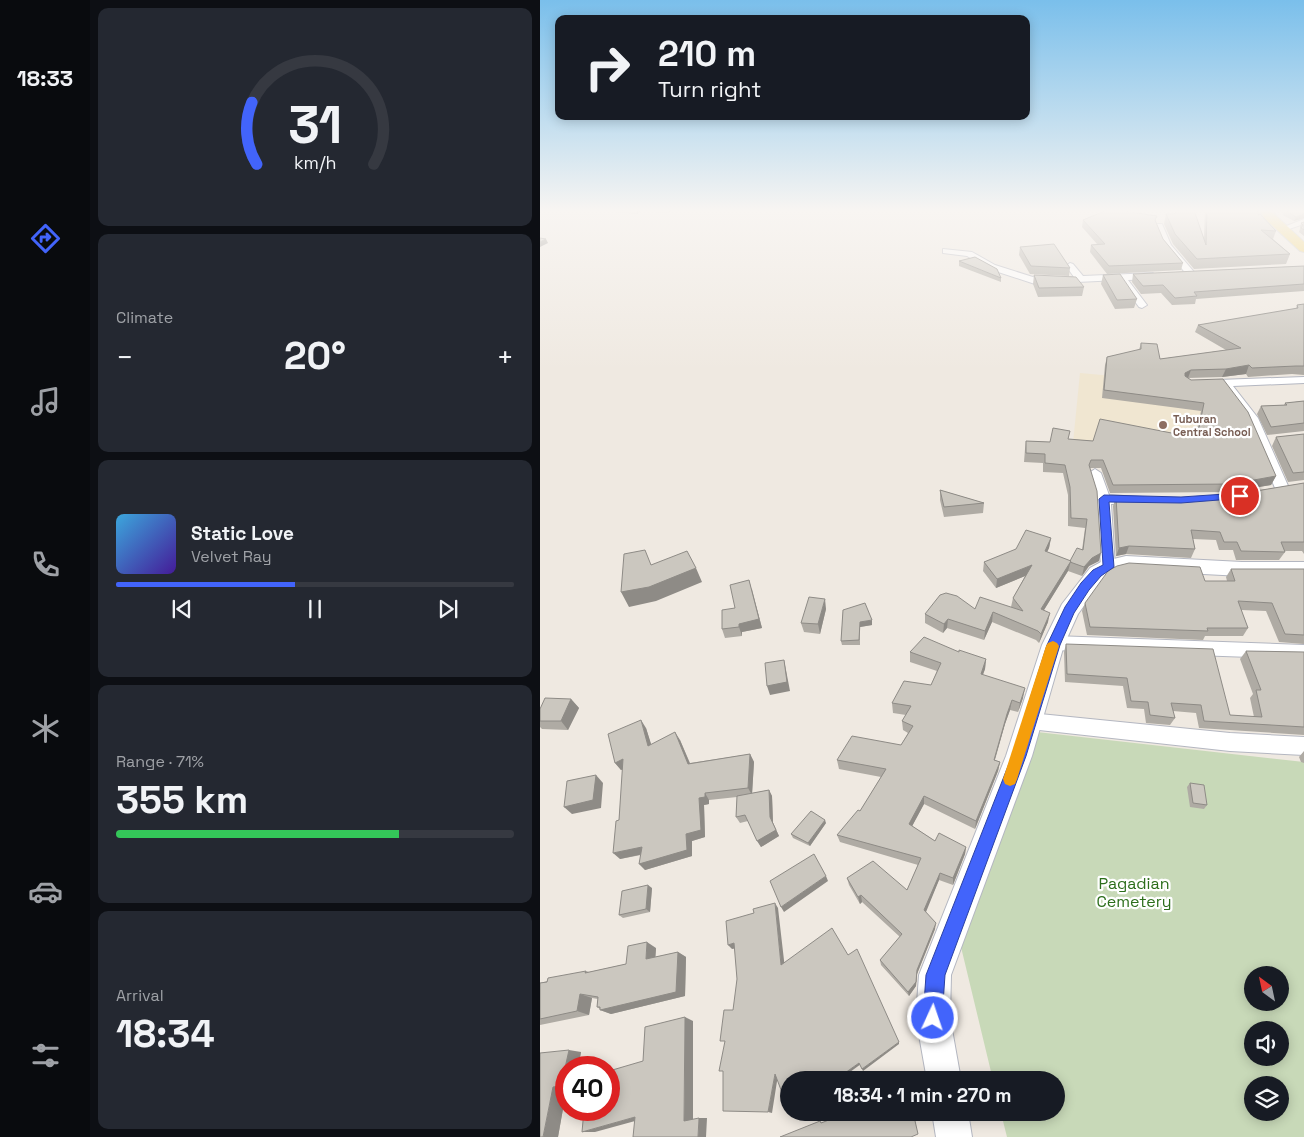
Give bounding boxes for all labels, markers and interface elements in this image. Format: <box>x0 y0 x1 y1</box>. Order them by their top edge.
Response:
text: 210 m <box>658 32 756 76</box>
icon: right <box>575 35 640 100</box>
text: 18:33 <box>17 64 73 92</box>
text: Turn right <box>658 75 761 103</box>
text: 31 <box>288 92 342 158</box>
text: km/h <box>294 151 336 174</box>
icon: directions <box>28 221 63 256</box>
text: Climate <box>116 307 173 328</box>
text: 20° <box>284 332 346 380</box>
text: − <box>116 339 133 375</box>
text: + <box>497 339 514 375</box>
icon: music <box>28 384 63 419</box>
place label: Tuburan Central School <box>1173 412 1251 439</box>
marker: Tuburan Central School <box>1157 419 1169 431</box>
pin <box>1219 475 1261 517</box>
icon: arrive <box>1226 482 1254 510</box>
text: Static Love <box>191 521 294 546</box>
text: Velvet Ray <box>191 546 272 567</box>
icon: phone <box>28 547 63 582</box>
icon: previous <box>168 595 196 623</box>
icon: pause <box>301 595 329 623</box>
icon: next <box>434 595 462 623</box>
icon: climate <box>28 711 63 746</box>
text: Range · 71% <box>116 751 204 772</box>
text: 355 km <box>116 776 248 824</box>
park label: Pagadian Cemetery <box>1096 873 1172 912</box>
icon: car <box>28 874 63 909</box>
north arrow <box>1244 966 1289 1011</box>
map controls <box>1244 966 1289 1121</box>
text: Arrival <box>116 985 164 1006</box>
position arrow <box>906 991 958 1043</box>
text: 18:34 <box>116 1010 215 1058</box>
button: sound <box>1244 1021 1289 1066</box>
icon: filters <box>28 1038 63 1073</box>
speed limit sign: 40 <box>555 1056 620 1121</box>
button: layers <box>1244 1076 1289 1121</box>
text: 18:34 · 1 min · 270 m <box>833 1083 1012 1108</box>

